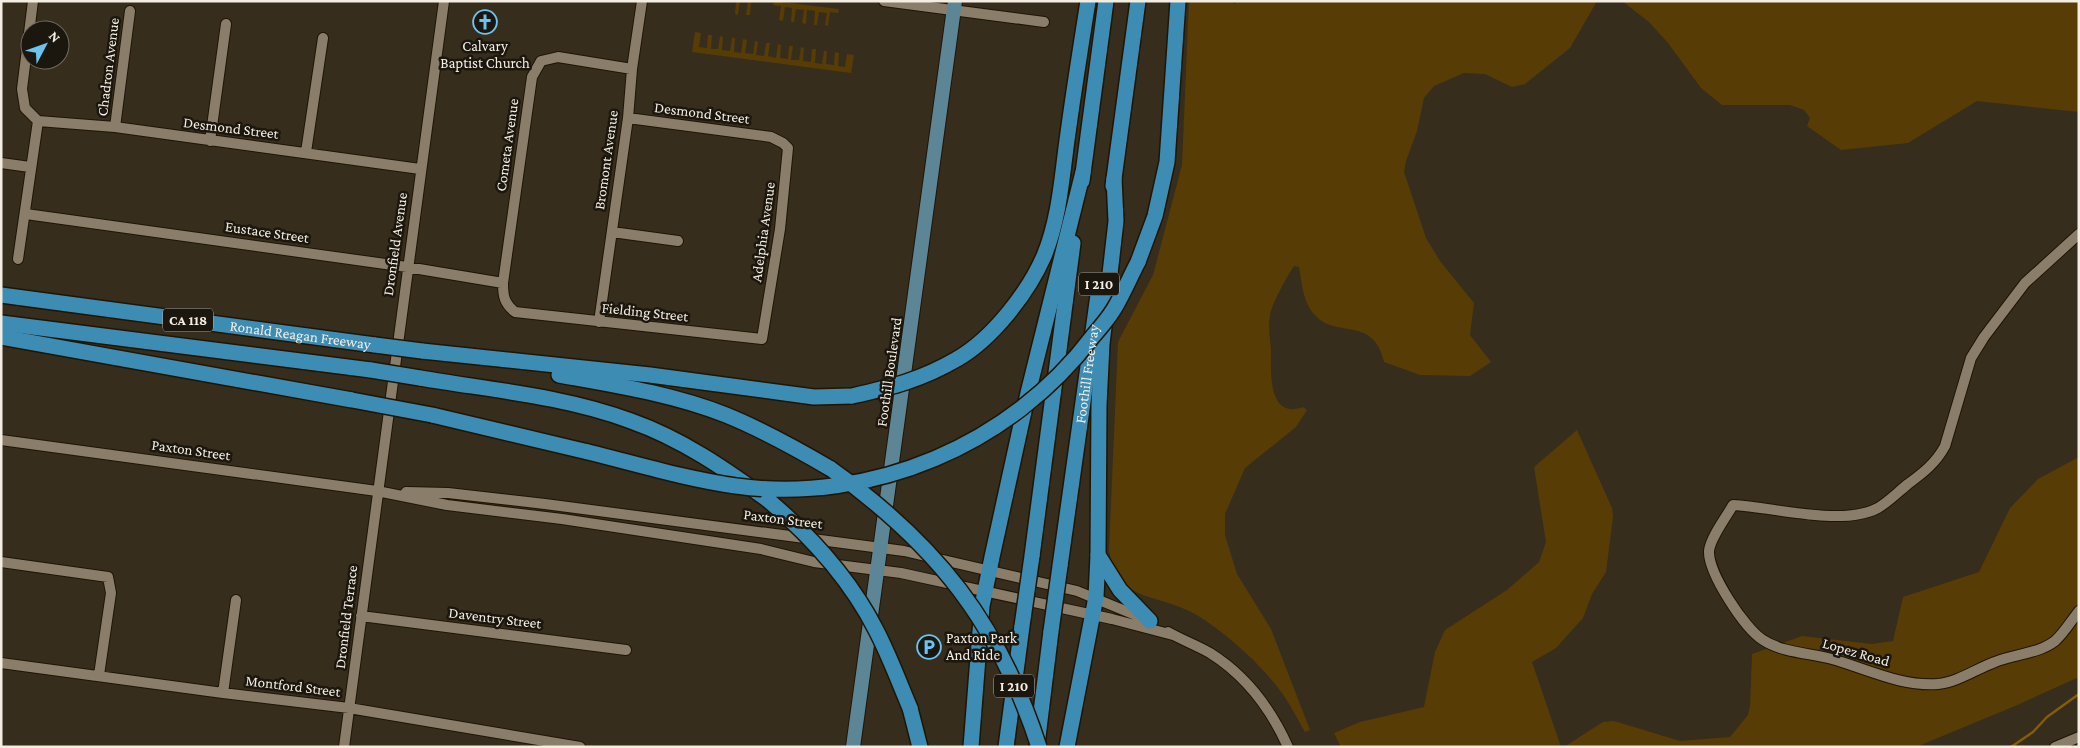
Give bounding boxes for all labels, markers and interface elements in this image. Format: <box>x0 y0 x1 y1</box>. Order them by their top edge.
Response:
church icon: Calvary Baptist Church <box>472 9 498 35</box>
street label: Chadron Avenue <box>94 16 122 117</box>
north arrow <box>20 20 70 70</box>
text: N <box>46 28 64 46</box>
place label: Calvary Baptist Church <box>440 38 530 72</box>
street label: Cometa Avenue <box>493 97 521 193</box>
street label: Desmond Street <box>653 99 752 127</box>
street label: Bromont Avenue <box>591 109 621 211</box>
street label: Desmond Street <box>182 114 281 142</box>
street label: Adelphia Avenue <box>748 181 779 283</box>
street label: Dronfield Avenue <box>380 191 410 297</box>
street label: Eustace Street <box>224 218 311 246</box>
road number: I 210 <box>1079 272 1119 296</box>
street label: Fielding Street <box>601 300 690 326</box>
road number: CA 118 <box>163 308 213 332</box>
street label: Foothill Boulevard <box>873 316 905 428</box>
street label: Ronald Reagan Freeway <box>229 318 372 353</box>
street label: Foothill Freeway <box>1072 323 1103 424</box>
street label: Paxton Street <box>151 437 232 464</box>
street label: Paxton Street <box>743 506 824 532</box>
street label: Dronfield Terrace <box>332 564 360 670</box>
street label: Daventry Street <box>448 604 543 633</box>
place label: Paxton Park And Ride <box>946 630 1018 663</box>
parking icon: Paxton Park And Ride <box>916 634 942 660</box>
street label: Lopez Road <box>1820 635 1891 670</box>
street label: Montford Street <box>245 672 342 700</box>
road number: I 210 <box>994 674 1034 698</box>

